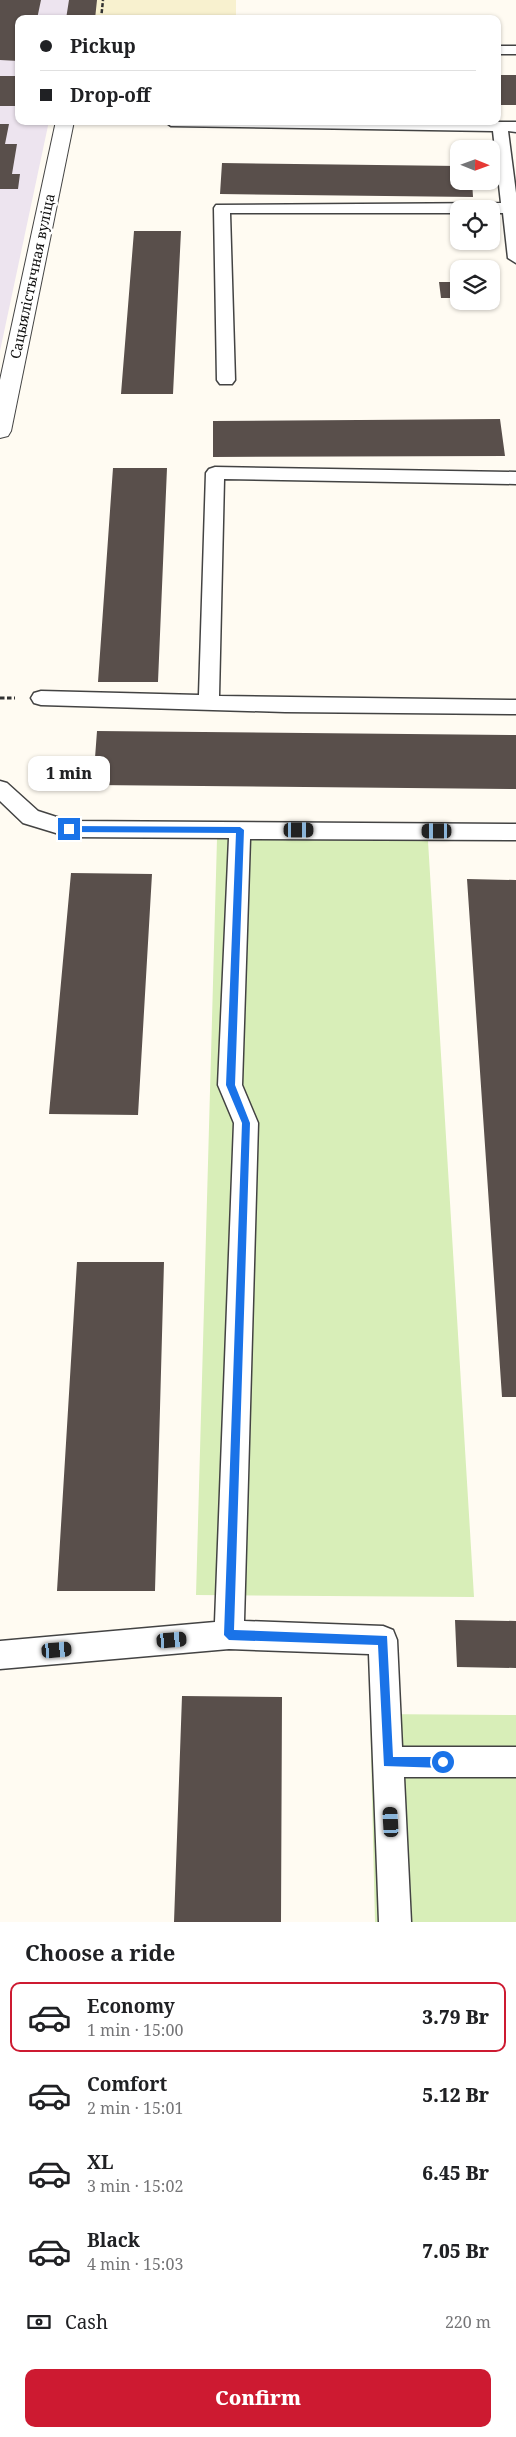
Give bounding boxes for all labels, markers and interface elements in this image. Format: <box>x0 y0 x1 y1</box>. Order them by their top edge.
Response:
text: Pickup <box>70 33 136 59</box>
text: Drop-off <box>70 82 150 108</box>
north arrow <box>450 140 500 190</box>
map controls <box>450 140 500 310</box>
street label: Сацыялістычная вуліца <box>5 192 59 360</box>
button: locate <box>450 200 500 250</box>
button: layers <box>450 260 500 310</box>
callout: 1 min <box>28 756 110 792</box>
text: 1 min <box>46 762 92 784</box>
route end <box>58 818 80 840</box>
car <box>284 823 314 838</box>
car <box>422 824 452 839</box>
car <box>156 1631 187 1649</box>
car <box>41 1641 72 1659</box>
route start <box>432 1751 454 1773</box>
car <box>382 1807 399 1837</box>
text: Choose a ride <box>25 1937 175 1967</box>
text: Economy <box>87 1993 175 2019</box>
icon: car <box>27 1995 72 2040</box>
text: 3.79 Br <box>422 2004 489 2030</box>
text: 1 min · 15:00 <box>87 2019 183 2041</box>
text: Comfort <box>87 2071 167 2097</box>
icon: car <box>27 2073 72 2118</box>
text: 5.12 Br <box>422 2082 489 2108</box>
text: 2 min · 15:01 <box>87 2097 183 2119</box>
text: XL <box>87 2149 113 2175</box>
icon: car <box>27 2151 72 2196</box>
text: 6.45 Br <box>422 2160 489 2186</box>
text: 3 min · 15:02 <box>87 2175 183 2197</box>
text: Black <box>87 2227 140 2253</box>
icon: car <box>27 2229 72 2274</box>
text: 7.05 Br <box>422 2238 489 2264</box>
text: 4 min · 15:03 <box>87 2253 183 2275</box>
icon: cash <box>25 2308 53 2336</box>
text: Cash <box>65 2309 108 2335</box>
text: 220 m <box>445 2311 491 2333</box>
button: Confirm <box>25 2369 491 2427</box>

